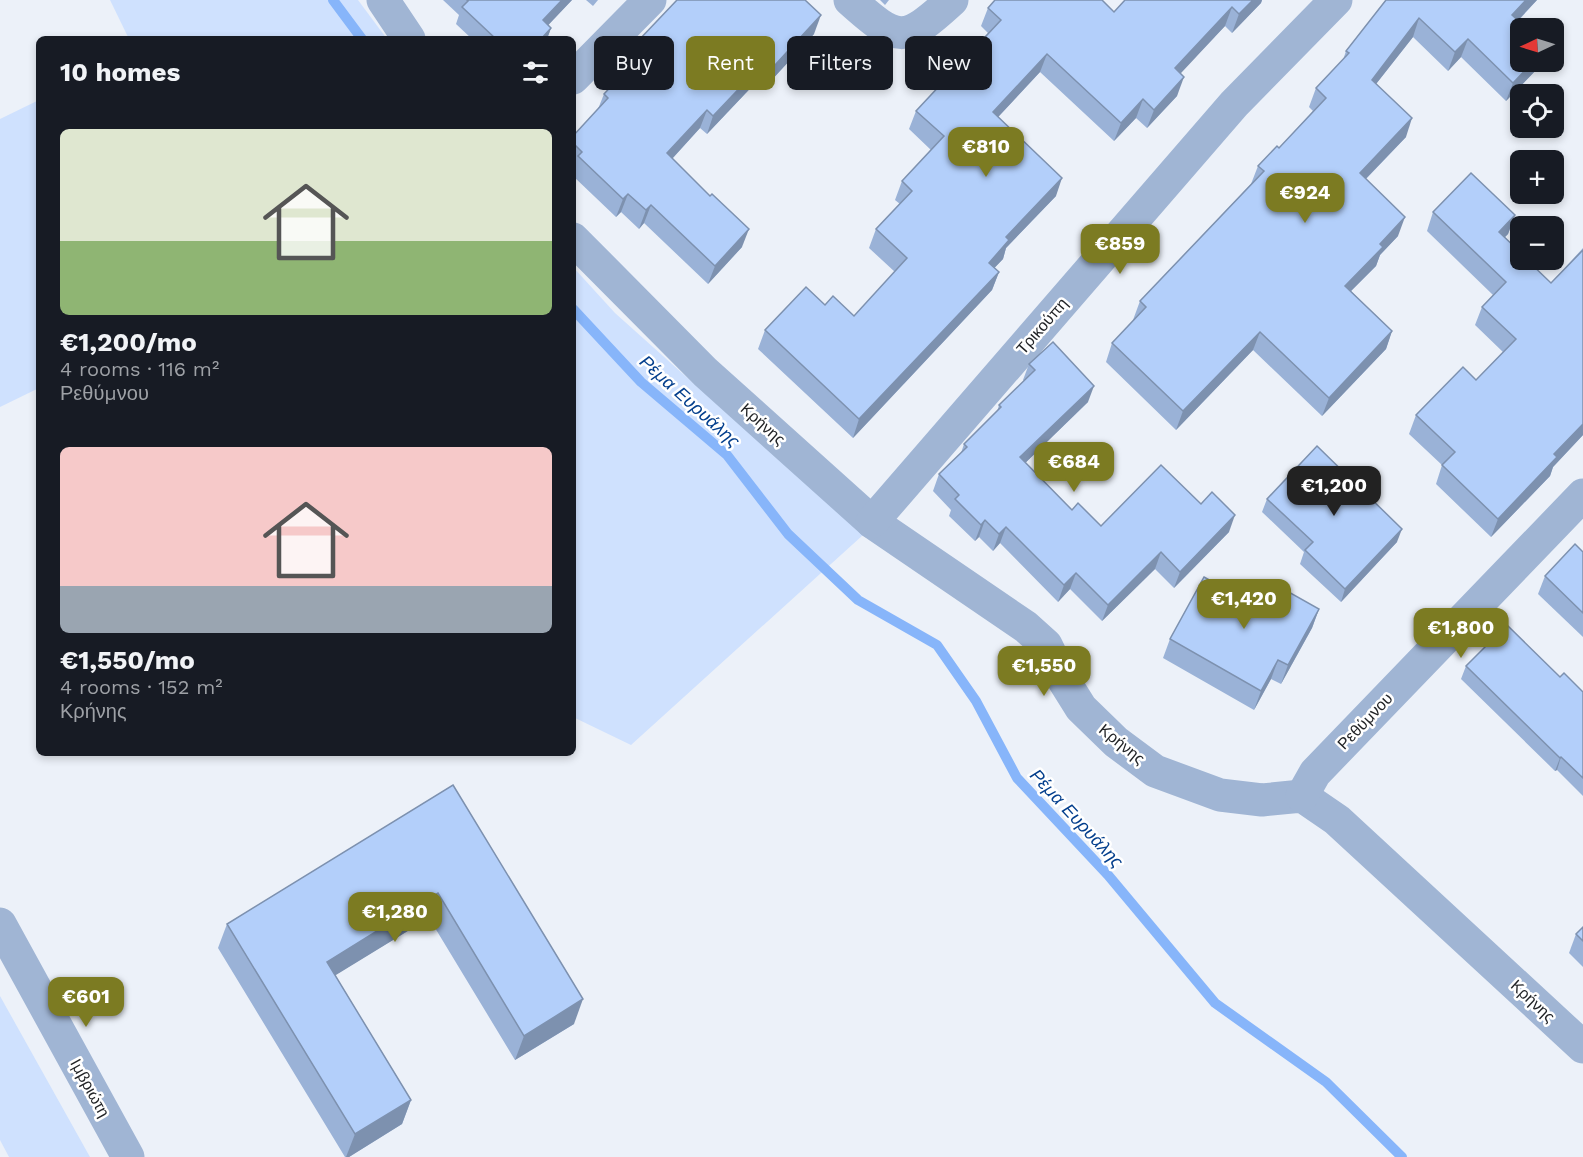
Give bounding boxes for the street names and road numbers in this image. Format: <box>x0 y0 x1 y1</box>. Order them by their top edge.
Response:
street label: Τρικούπη <box>1012 294 1072 358</box>
street label: Κρήνης <box>737 399 789 449</box>
street label: Ρεθύμνου <box>1333 689 1397 753</box>
street label: Κρήνης <box>1095 720 1149 768</box>
street label: Κρήνης <box>1507 976 1559 1026</box>
street label: Ιμβριώτη <box>66 1056 114 1120</box>

